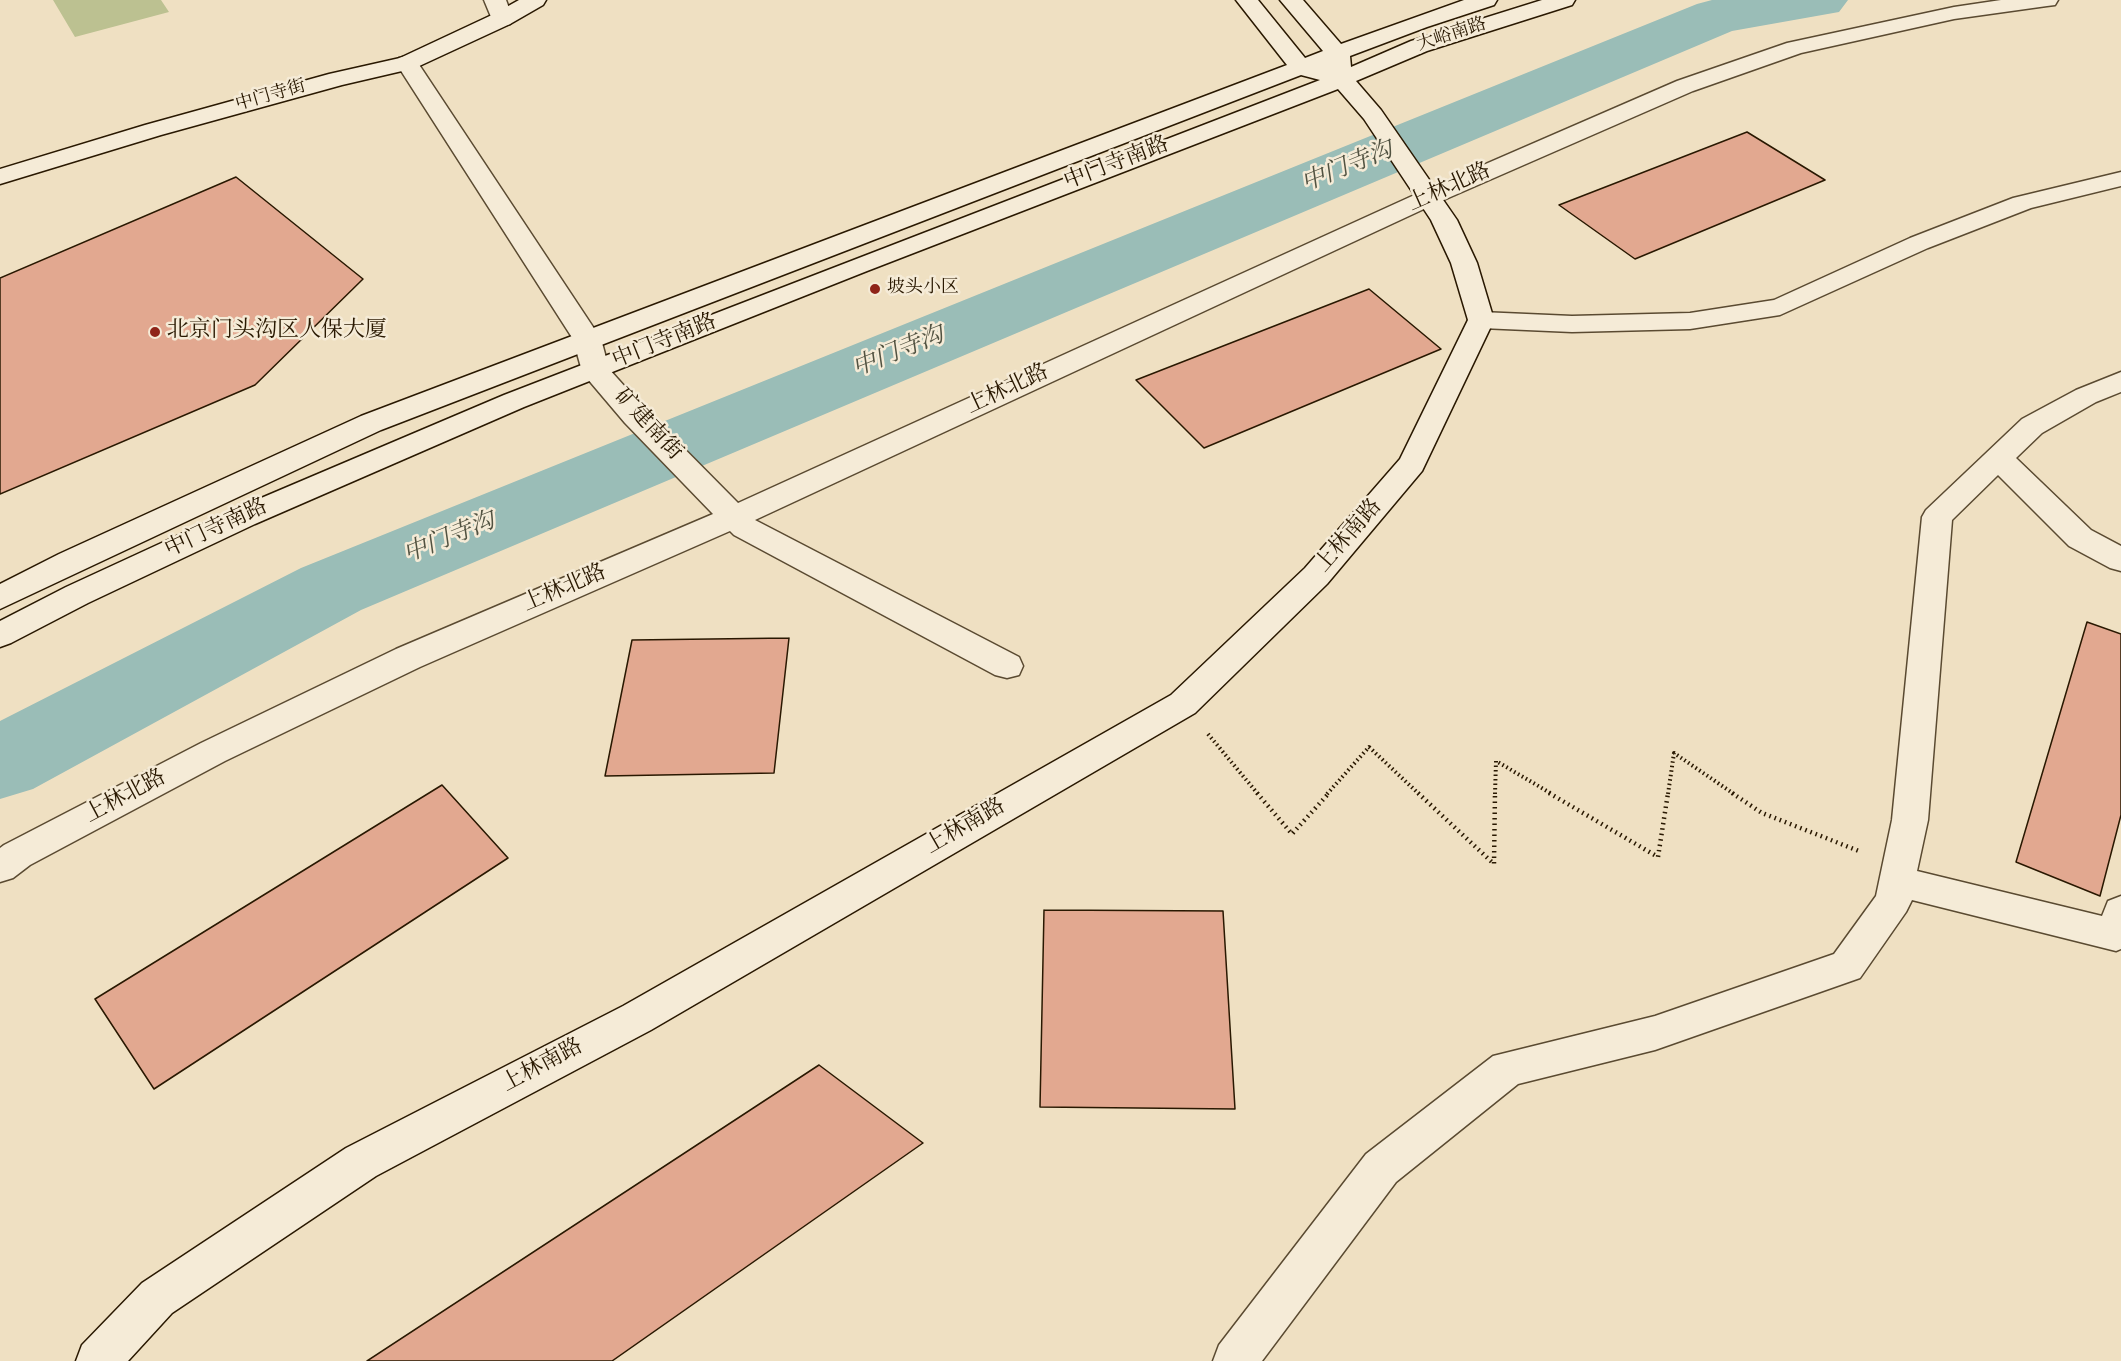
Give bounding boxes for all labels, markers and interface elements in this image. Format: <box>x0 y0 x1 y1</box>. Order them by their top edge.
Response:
street label: 大峪南路 <box>1414 15 1490 57</box>
street label: 中门寺街 <box>233 77 309 117</box>
street label: 中门寺南路 <box>1061 133 1173 197</box>
water label: 中门寺沟 <box>1298 138 1398 200</box>
street label: 上林北路 <box>1404 159 1496 219</box>
place label: 坡头小区 <box>887 278 959 300</box>
marker: 坡头小区 <box>868 282 882 296</box>
street label: 中门寺南路 <box>609 310 721 376</box>
place label: 北京门头沟区人保大厦 <box>167 319 387 345</box>
water label: 中门寺沟 <box>849 323 949 385</box>
marker: 北京门头沟区人保大厦 <box>148 325 162 339</box>
street label: 上林北路 <box>963 360 1053 422</box>
street label: 矿建南街 <box>607 385 687 467</box>
street label: 中门寺南路 <box>162 495 272 565</box>
street label: 上林南路 <box>1311 495 1389 579</box>
water label: 中门寺沟 <box>400 509 500 571</box>
street label: 上林北路 <box>519 561 611 619</box>
street label: 上林北路 <box>81 766 171 830</box>
street label: 上林南路 <box>921 795 1011 861</box>
street label: 上林南路 <box>498 1035 588 1099</box>

